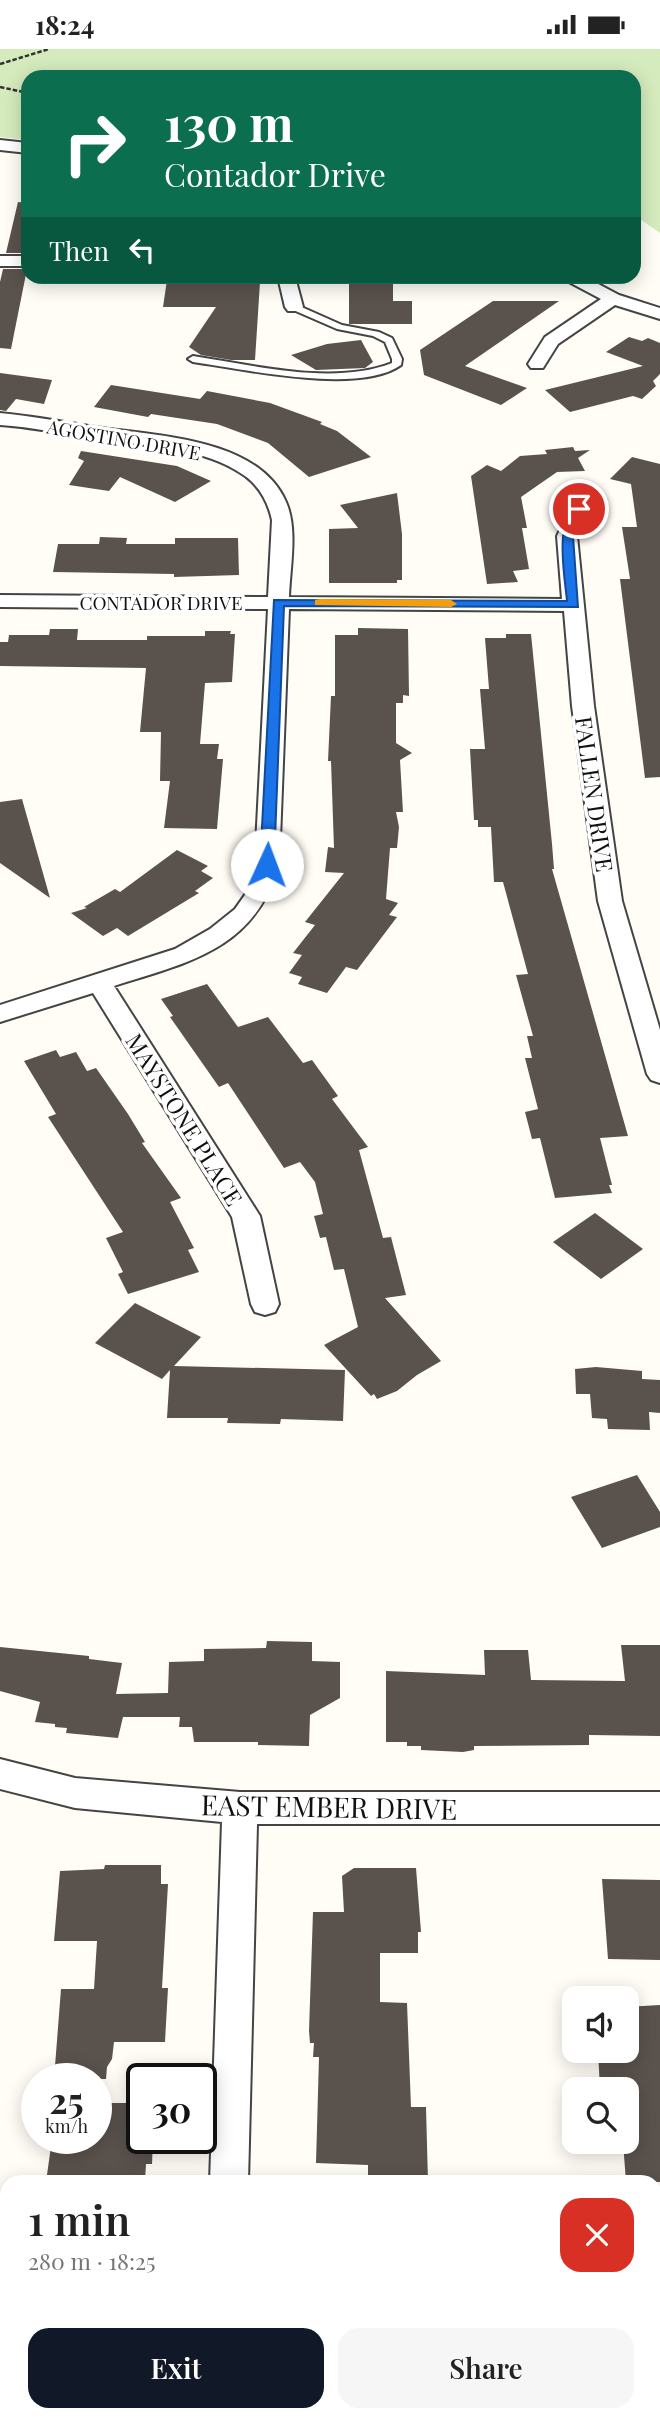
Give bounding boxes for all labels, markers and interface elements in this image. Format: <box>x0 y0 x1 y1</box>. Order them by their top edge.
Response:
text: 18:24 <box>35 7 94 42</box>
text: 130 m <box>164 89 294 154</box>
icon: right <box>49 98 140 189</box>
text: Contador Drive <box>164 152 386 195</box>
icon: left <box>123 231 161 269</box>
text: Then <box>49 233 109 268</box>
street label: AGOSTINO DRIVE <box>44 413 203 465</box>
pin <box>549 479 609 539</box>
icon: arrive <box>560 490 598 528</box>
street label: CONTADOR DRIVE <box>79 589 243 615</box>
street label: FALLEN DRIVE <box>569 714 621 874</box>
position arrow <box>230 828 304 902</box>
street label: MAYSTONE PLACE <box>120 1027 250 1211</box>
street label: EAST EMBER DRIVE <box>201 1785 457 1827</box>
map controls <box>562 1986 639 2154</box>
button: sound <box>562 1986 639 2063</box>
speed limit sign: 30 <box>126 2063 217 2154</box>
text: 25 <box>49 2076 84 2123</box>
button: search <box>562 2077 639 2154</box>
text: km/h <box>45 2114 88 2138</box>
text: 1 min <box>28 2191 130 2247</box>
button: close <box>560 2198 634 2272</box>
text: 280 m · 18:25 <box>28 2245 156 2276</box>
button: Exit <box>28 2328 324 2408</box>
button: Share <box>338 2328 634 2408</box>

